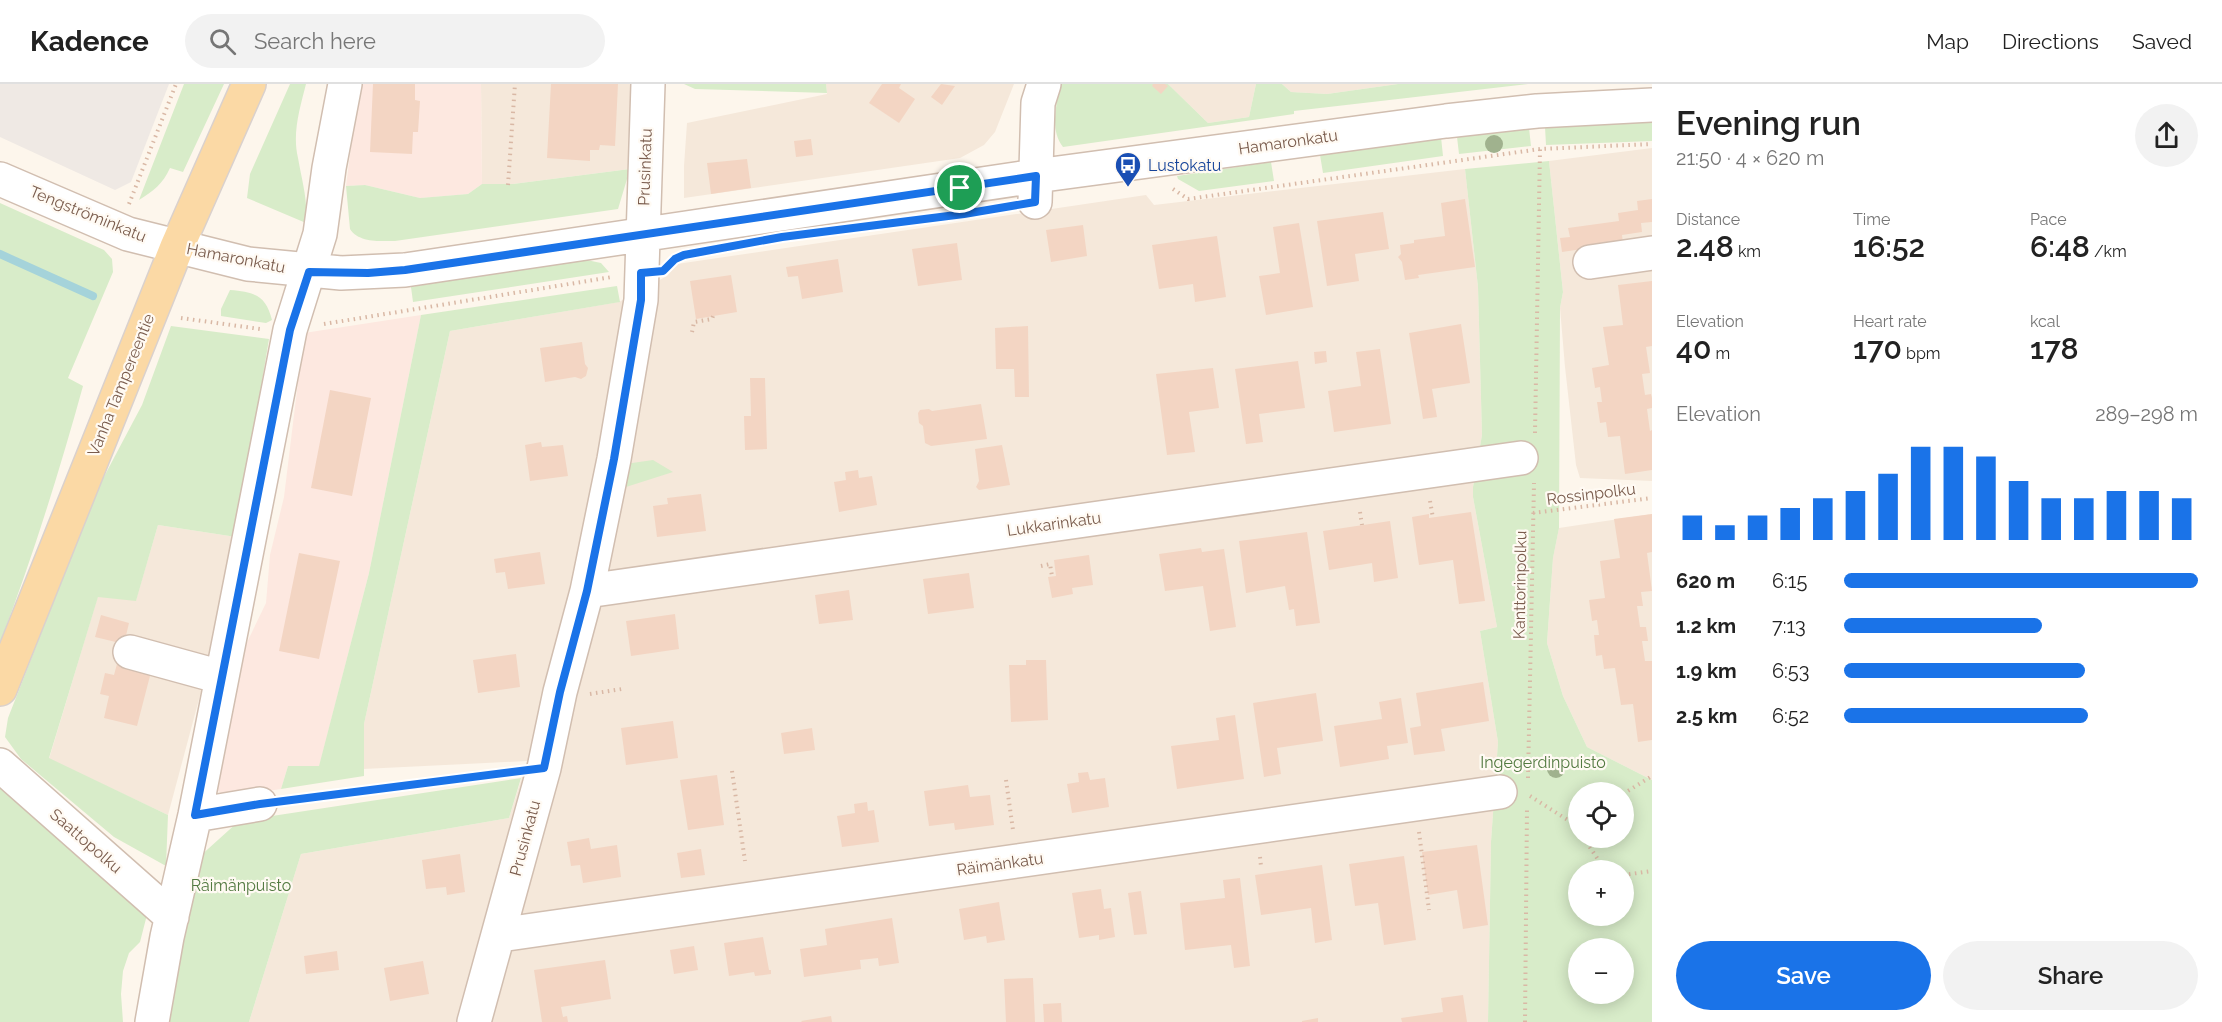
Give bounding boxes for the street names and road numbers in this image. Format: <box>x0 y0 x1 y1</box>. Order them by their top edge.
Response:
street label: Hamaronkatu <box>1237 126 1339 158</box>
street label: Prusinkatu <box>634 128 656 206</box>
street label: Tengströminkatu <box>27 182 149 246</box>
street label: Hamaronkatu <box>185 239 287 277</box>
street label: Vanha Tampereentie <box>84 311 158 459</box>
street label: Rossinpolku <box>1545 479 1637 509</box>
street label: Lukkarinkatu <box>1006 508 1102 540</box>
street label: Kanttorinpolku <box>1510 531 1530 639</box>
street label: Prusinkatu <box>506 798 544 878</box>
street label: Saattopolku <box>46 805 126 877</box>
street label: Räimänkatu <box>955 849 1045 879</box>

